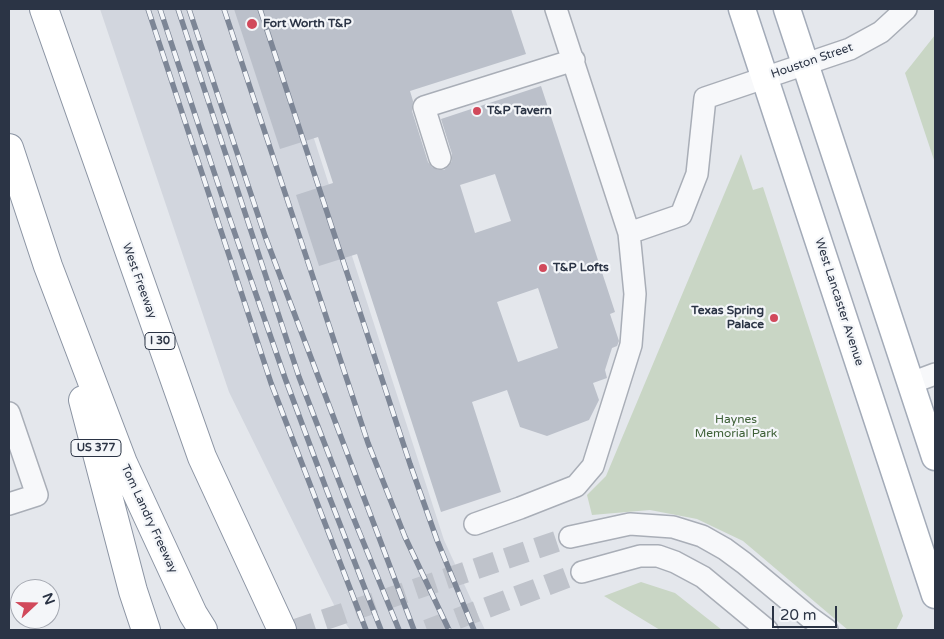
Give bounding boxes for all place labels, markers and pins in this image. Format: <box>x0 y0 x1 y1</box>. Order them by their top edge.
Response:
marker: Fort Worth T&P <box>245 17 259 31</box>
place label: Fort Worth T&P <box>263 17 352 31</box>
place label: T&P Tavern <box>487 104 552 118</box>
marker: T&P Tavern <box>471 105 483 117</box>
place label: T&P Lofts <box>553 261 609 275</box>
marker: T&P Lofts <box>537 262 549 274</box>
place label: Texas Spring Palace <box>691 304 764 332</box>
marker: Texas Spring Palace <box>768 312 780 324</box>

